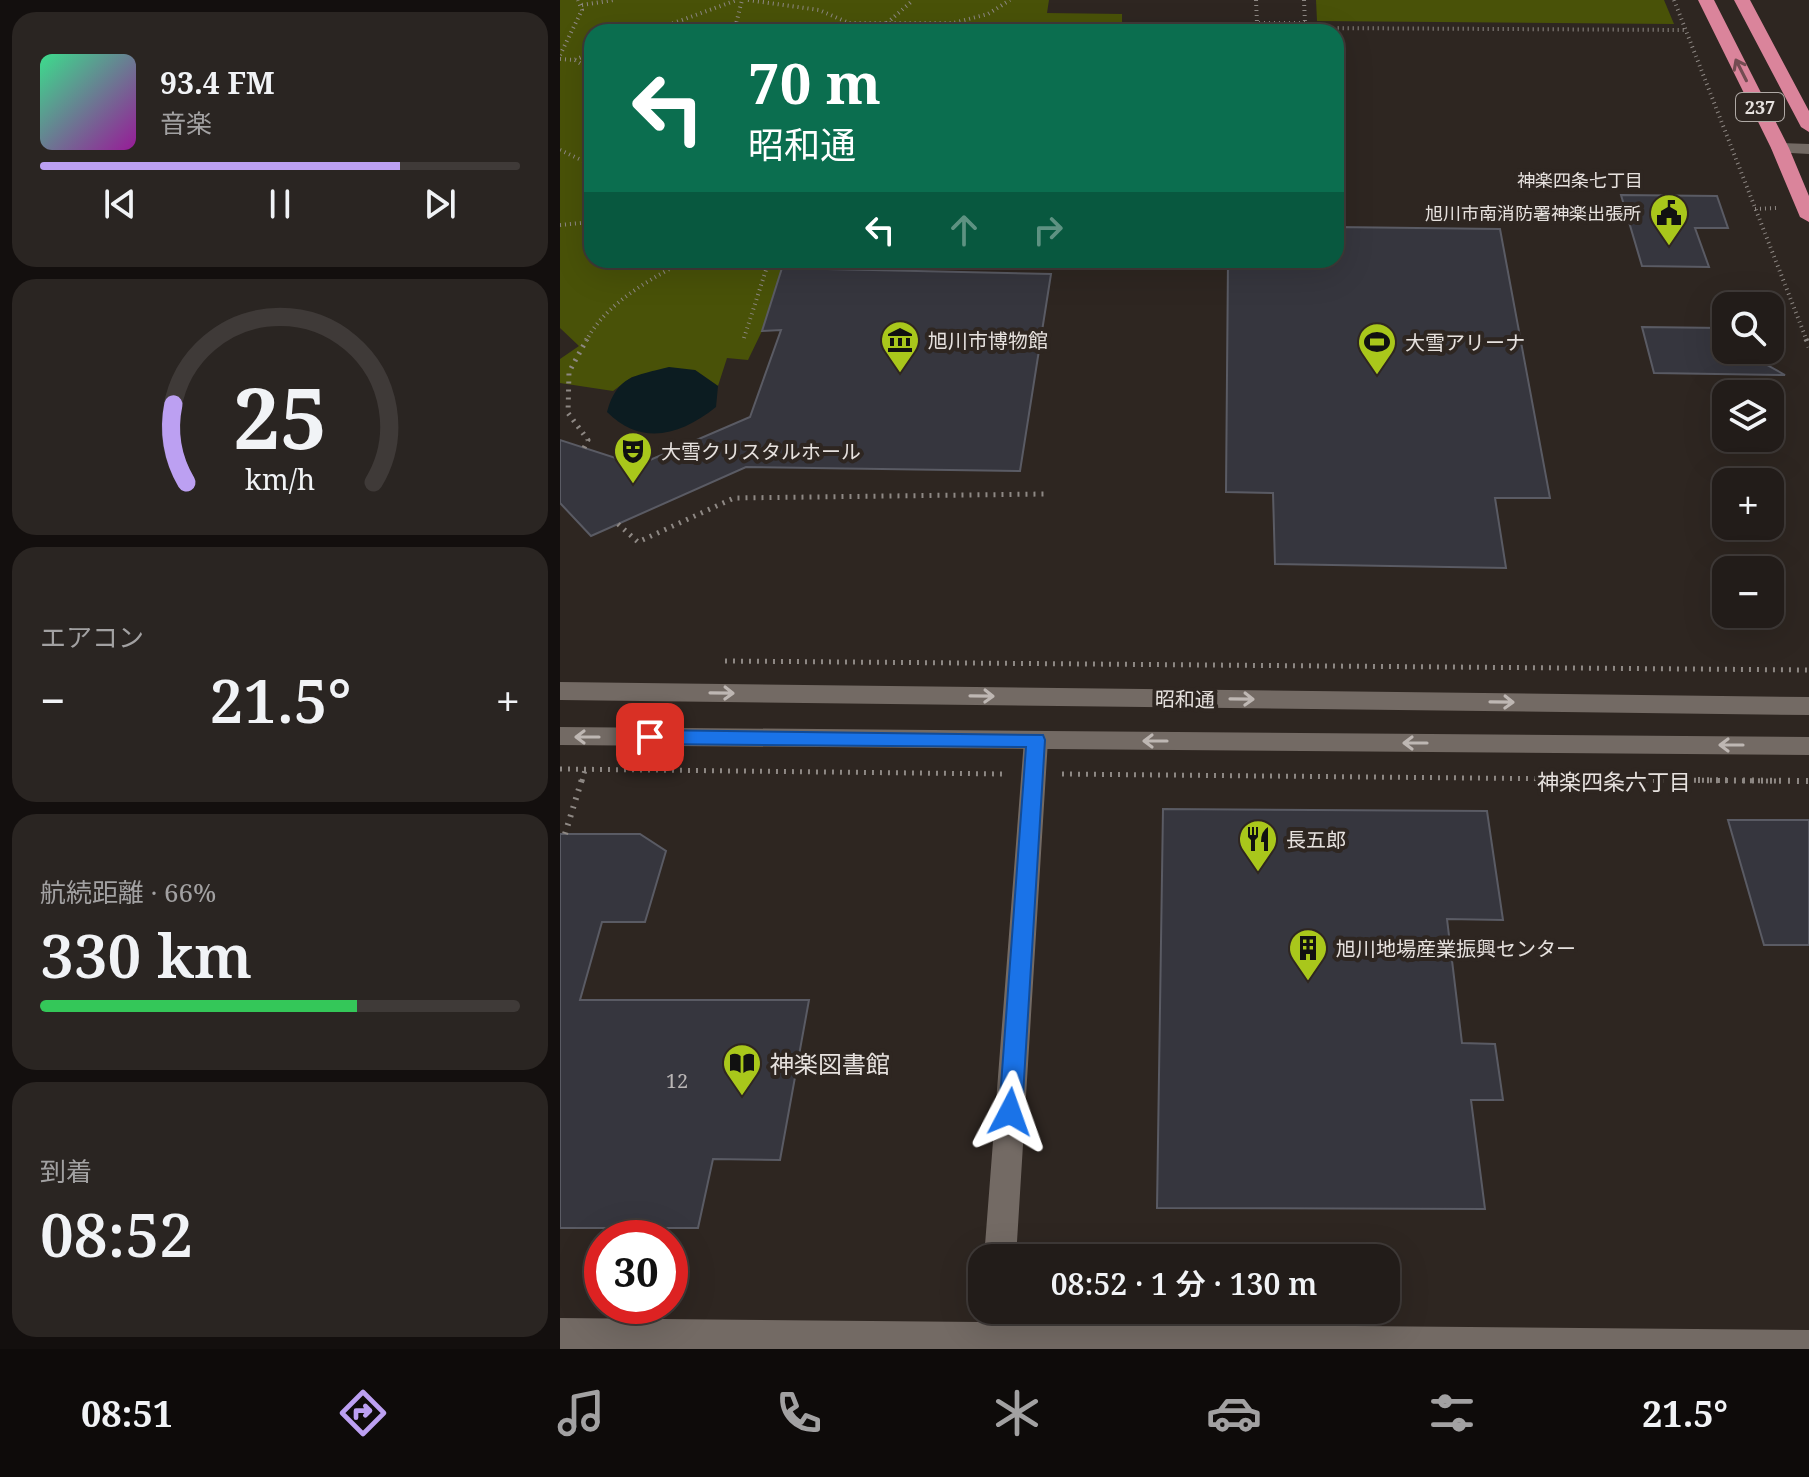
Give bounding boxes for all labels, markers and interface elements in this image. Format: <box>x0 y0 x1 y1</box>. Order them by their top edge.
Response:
text: 70 m <box>748 44 881 120</box>
icon: left <box>616 56 720 160</box>
one-way arrow <box>1732 58 1748 82</box>
text: 93.4 FM <box>160 62 275 103</box>
road number: 237 <box>1736 93 1784 121</box>
text: 音楽 <box>160 105 212 141</box>
text: 昭和通 <box>748 120 856 169</box>
district label: 神楽四条七丁目 <box>1517 168 1643 192</box>
icon: previous <box>98 182 142 226</box>
icon: pause <box>258 182 302 226</box>
icon: next <box>418 182 462 226</box>
public building icon: 旭川市南消防署神楽出張所 <box>1648 192 1690 247</box>
place label: 旭川市南消防署神楽出張所 <box>1425 201 1641 225</box>
icon: left <box>858 208 902 252</box>
icon: ahead <box>942 208 986 252</box>
icon: right <box>1026 208 1070 252</box>
map controls <box>1712 292 1784 628</box>
button: search <box>1712 292 1784 364</box>
museum icon: 旭川市博物館 <box>879 319 921 374</box>
sports icon: 大雪アリーナ <box>1356 321 1398 376</box>
place label: 旭川市博物館 <box>928 327 1048 354</box>
place label: 大雪アリーナ <box>1405 329 1525 356</box>
text: 25 <box>233 360 327 473</box>
button: layers <box>1712 380 1784 452</box>
theatre icon: 大雪クリスタルホール <box>612 430 654 485</box>
place label: 大雪クリスタルホール <box>661 438 861 465</box>
text: km/h <box>245 459 315 498</box>
button: + <box>1712 468 1784 540</box>
button: − <box>1712 556 1784 628</box>
text: エアコン <box>40 619 144 655</box>
text: 21.5° <box>209 659 351 741</box>
text: − <box>40 670 65 730</box>
text: + <box>495 670 520 730</box>
one-way arrow <box>708 685 735 701</box>
street label: 昭和通 <box>1155 685 1215 713</box>
one-way arrow <box>968 688 995 704</box>
one-way arrow <box>1228 691 1255 707</box>
one-way arrow <box>1488 695 1515 710</box>
pin <box>616 703 684 771</box>
icon: arrive <box>628 715 672 759</box>
one-way arrow <box>574 729 601 744</box>
one-way arrow <box>1142 733 1169 749</box>
one-way arrow <box>1402 735 1429 750</box>
one-way arrow <box>1718 737 1745 753</box>
district label: 神楽四条六丁目 <box>1537 766 1691 796</box>
restaurant icon: 長五郎 <box>1237 818 1279 873</box>
place label: 長五郎 <box>1286 826 1346 853</box>
text: 航続距離 · 66% <box>40 874 216 910</box>
text: 330 km <box>40 914 252 996</box>
building icon: 旭川地場産業振興センター <box>1287 927 1329 982</box>
place label: 旭川地場産業振興センター <box>1336 935 1576 962</box>
library icon: 神楽図書館 <box>721 1042 763 1097</box>
place label: 神楽図書館 <box>770 1047 890 1080</box>
house number: 12 <box>666 1067 688 1094</box>
position arrow <box>968 1070 1052 1154</box>
text: 到着 <box>40 1153 92 1189</box>
text: 08:52 <box>40 1193 193 1275</box>
speed limit sign: 30 <box>584 1220 688 1324</box>
text: 08:52 · 1 分 · 130 m <box>1051 1263 1317 1304</box>
icon: directions <box>335 1385 391 1441</box>
icon: music <box>553 1385 609 1441</box>
icon: phone <box>771 1385 827 1441</box>
icon: climate <box>989 1385 1045 1441</box>
icon: car <box>1206 1385 1262 1441</box>
icon: filters <box>1424 1385 1480 1441</box>
text: 08:51 <box>81 1389 173 1438</box>
text: 21.5° <box>1642 1389 1728 1438</box>

